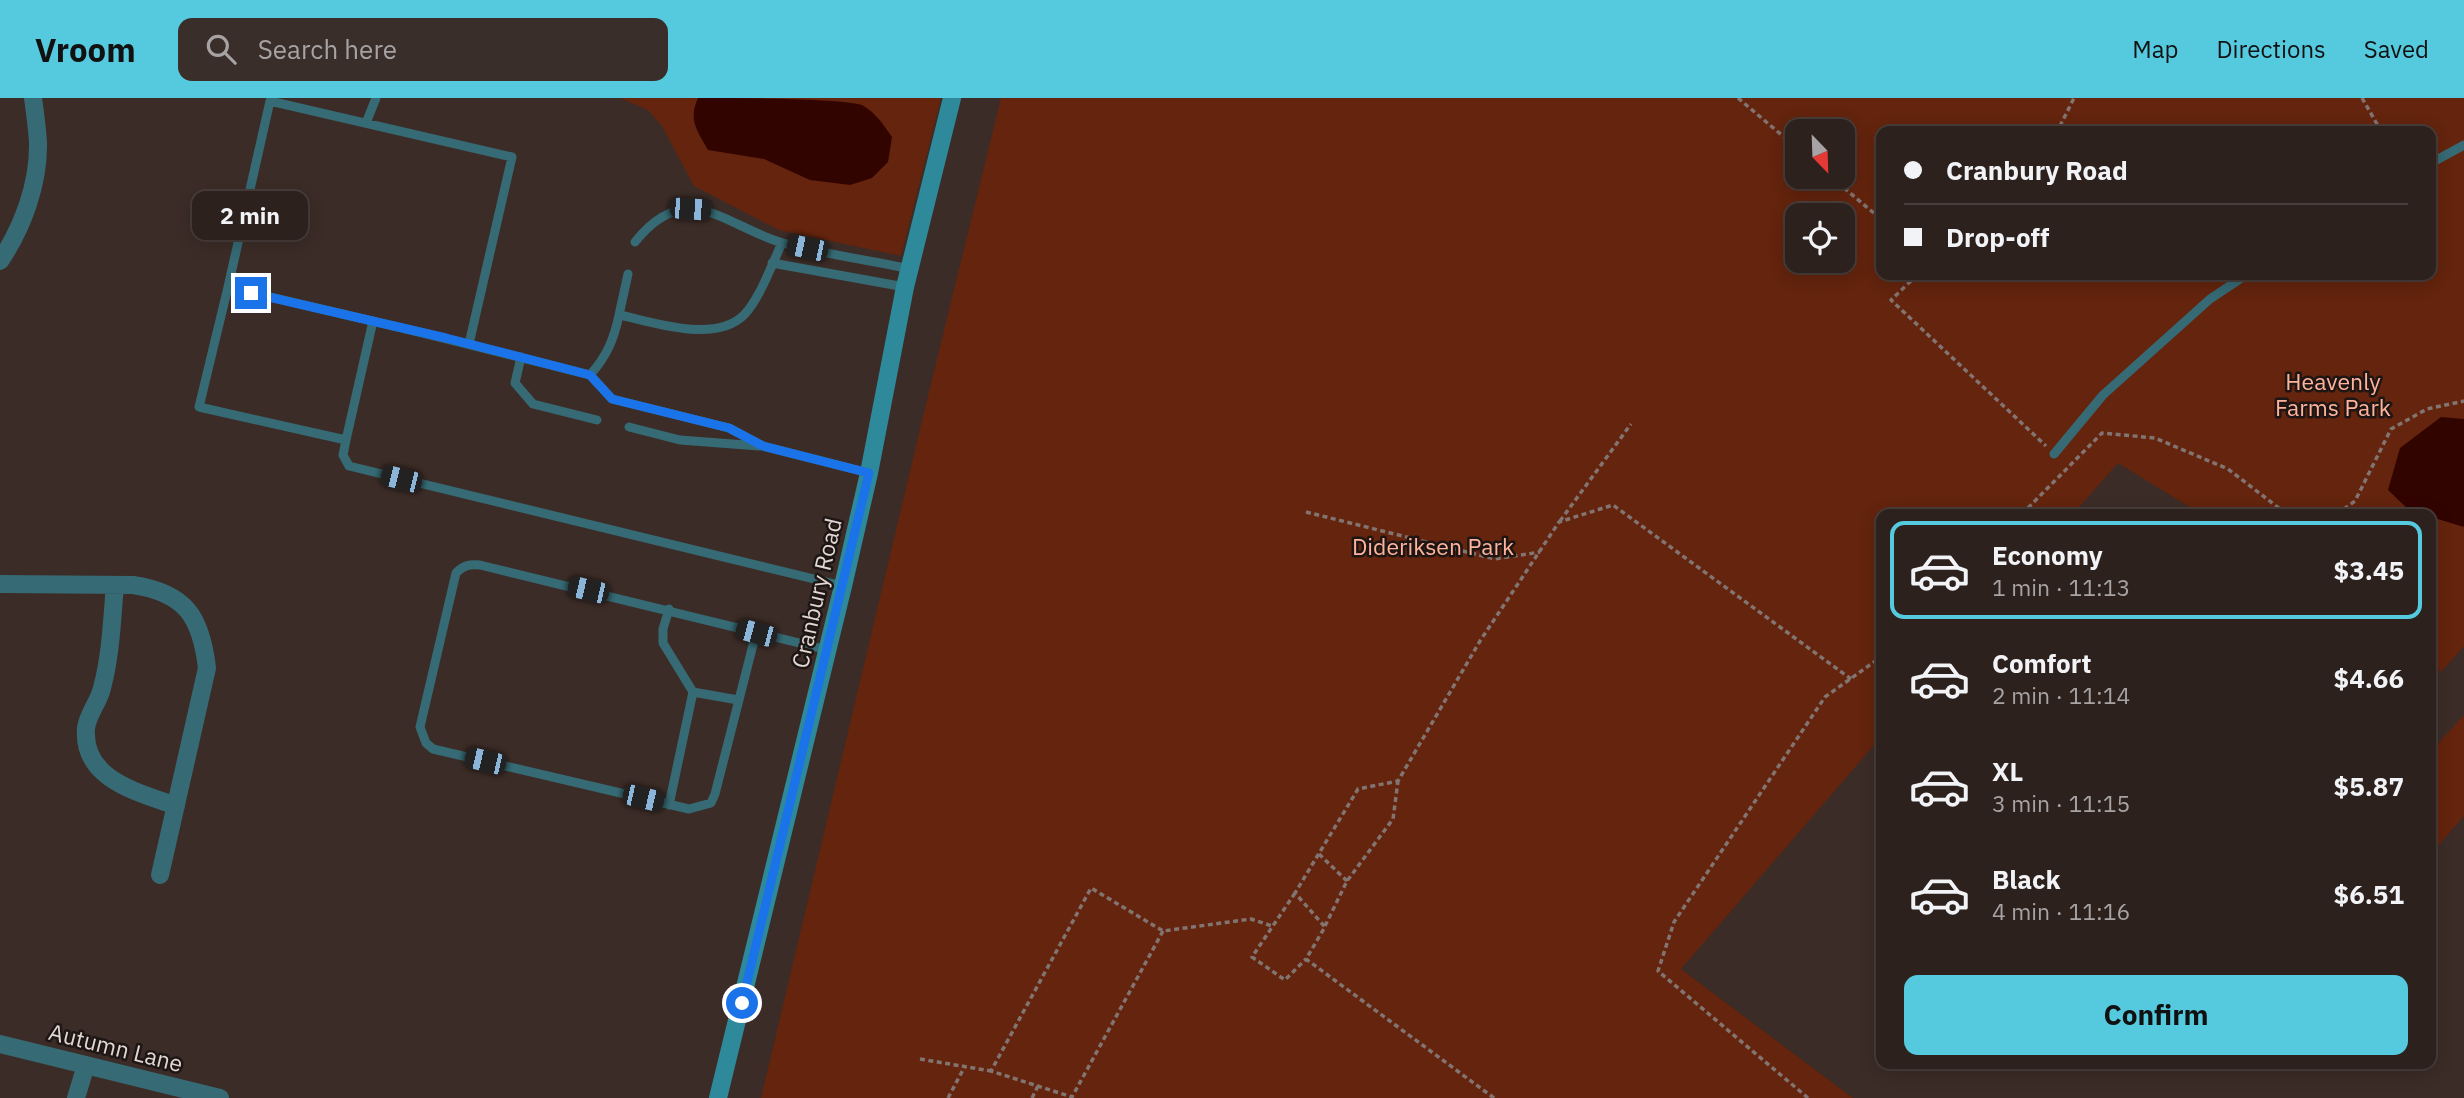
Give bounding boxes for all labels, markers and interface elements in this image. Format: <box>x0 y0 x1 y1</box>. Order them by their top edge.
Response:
search box <box>178 18 668 81</box>
text: Vroom <box>35 28 136 71</box>
icon: search <box>202 30 240 68</box>
text: Search here <box>258 32 397 66</box>
text: Map <box>2132 33 2178 65</box>
text: Directions <box>2216 33 2326 65</box>
text: Saved <box>2364 33 2429 65</box>
north arrow <box>1785 119 1855 189</box>
map controls <box>1785 119 1855 273</box>
text: Cranbury Road <box>1946 153 2128 187</box>
callout: 2 min <box>193 192 309 240</box>
car <box>669 197 712 221</box>
text: 2 min <box>220 200 280 230</box>
button: locate <box>1785 203 1855 273</box>
text: Drop-off <box>1946 220 2049 254</box>
car <box>785 233 830 263</box>
route end <box>235 277 267 309</box>
park label: Heavenly Farms Park <box>2275 366 2391 422</box>
car <box>379 464 424 494</box>
street label: Cranbury Road <box>784 515 848 671</box>
park label: Dideriksen Park <box>1352 531 1514 561</box>
text: Economy <box>1992 538 2103 572</box>
icon: car <box>1908 539 1971 602</box>
text: $3.45 <box>2334 553 2404 587</box>
text: 1 min · 11:13 <box>1992 572 2130 602</box>
car <box>566 575 611 605</box>
car <box>733 617 780 649</box>
text: Comfort <box>1992 646 2091 680</box>
icon: car <box>1908 647 1971 710</box>
text: $4.66 <box>2334 661 2404 695</box>
text: 2 min · 11:14 <box>1992 680 2130 710</box>
car <box>463 746 508 776</box>
text: XL <box>1992 754 2023 788</box>
icon: car <box>1908 755 1971 818</box>
text: $5.87 <box>2334 769 2404 803</box>
car <box>621 783 666 813</box>
text: 3 min · 11:15 <box>1992 788 2130 818</box>
text: Black <box>1992 862 2060 896</box>
icon: car <box>1908 863 1971 926</box>
text: $6.51 <box>2334 877 2404 911</box>
text: 4 min · 11:16 <box>1992 896 2130 926</box>
button: Confirm <box>1904 975 2408 1055</box>
route start <box>726 987 758 1019</box>
street label: Autumn Lane <box>46 1016 186 1078</box>

